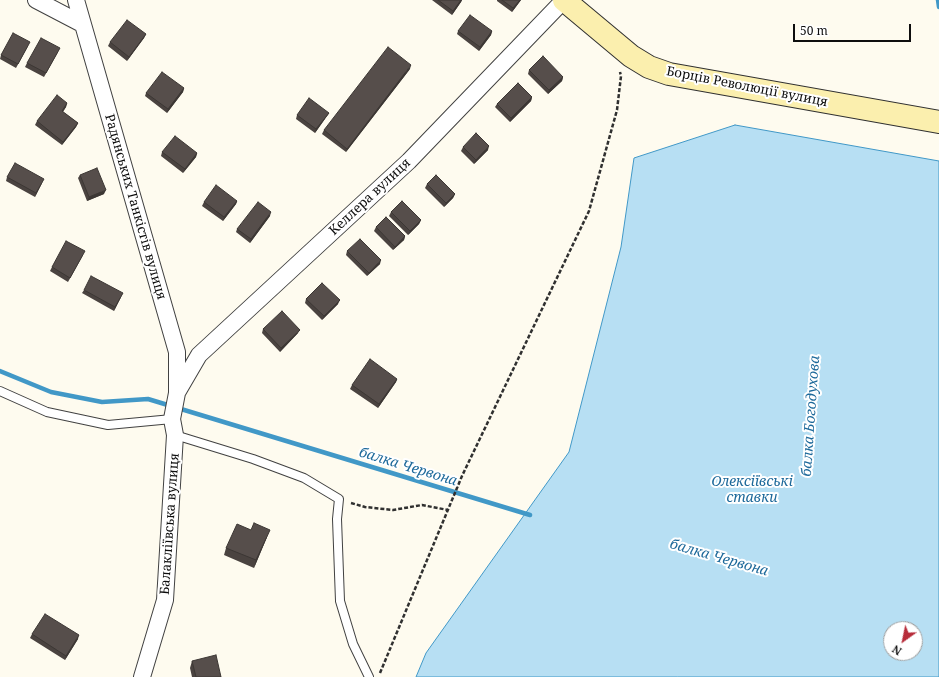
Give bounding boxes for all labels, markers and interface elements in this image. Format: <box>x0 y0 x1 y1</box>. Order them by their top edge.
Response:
scale bar <box>795 16 913 42</box>
text: 50 m <box>800 22 828 39</box>
street label: Борців Революції вулиця <box>665 64 829 110</box>
street label: Радянських Танкістів вулиця <box>101 112 169 302</box>
street label: Келлера вулиця <box>326 155 414 239</box>
water label: балка Богодухова <box>798 355 824 477</box>
water label: балка Червона <box>357 444 459 490</box>
street label: Балакліївська вулиця <box>157 453 183 595</box>
water label: Олексіївські ставки <box>711 474 793 506</box>
water label: балка Червона <box>668 536 770 580</box>
north arrow <box>883 621 923 661</box>
text: N <box>889 642 904 659</box>

